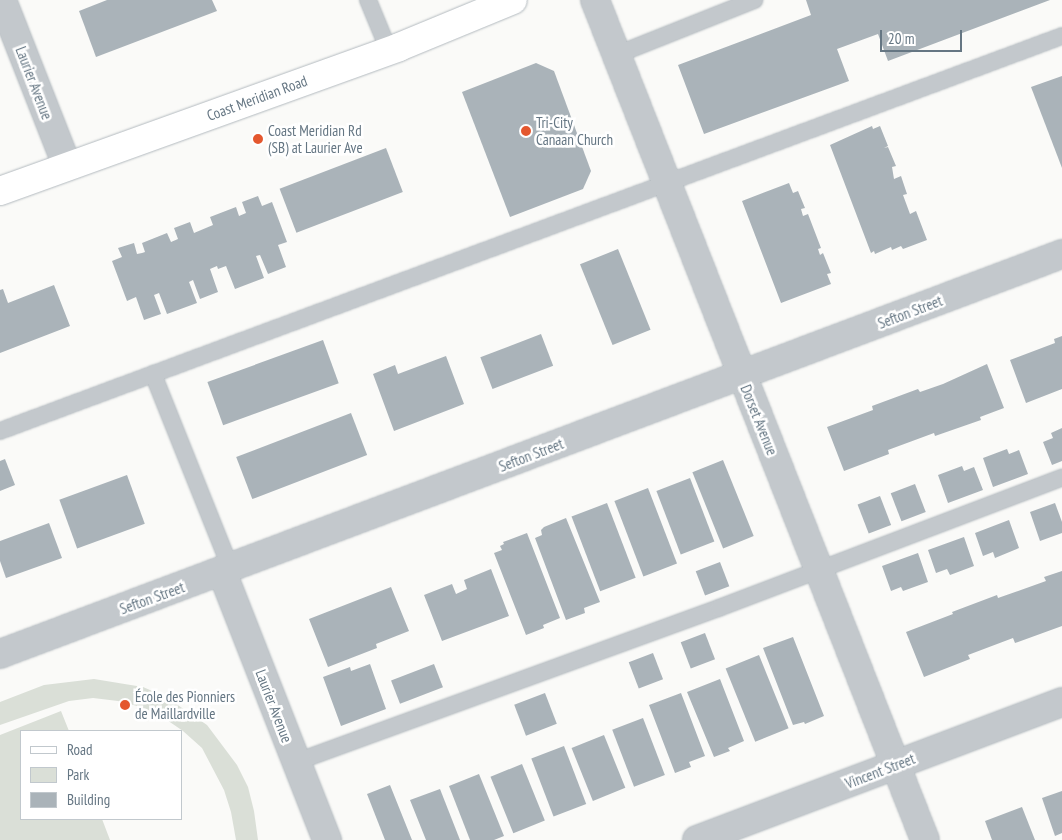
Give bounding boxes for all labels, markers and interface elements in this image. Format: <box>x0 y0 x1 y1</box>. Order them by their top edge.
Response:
scale bar <box>882 20 964 52</box>
text: 20 m <box>888 29 914 48</box>
street label: Laurier Avenue <box>12 44 56 122</box>
street label: Coast Meridian Road <box>204 71 310 125</box>
place label: Tri-City Canaan Church <box>536 113 613 148</box>
place label: Coast Meridian Rd (SB) at Laurier Ave <box>268 121 363 156</box>
marker: Tri-City Canaan Church <box>520 125 532 137</box>
marker: Coast Meridian Rd (SB) at Laurier Ave <box>252 133 264 145</box>
street label: Sefton Street <box>875 291 945 333</box>
street label: Dorset Avenue <box>737 382 781 458</box>
street label: Sefton Street <box>496 434 566 476</box>
street label: Sefton Street <box>117 578 187 618</box>
street label: Laurier Avenue <box>252 667 296 745</box>
place label: École des Pionniers de Maillardville <box>135 687 235 722</box>
marker: École des Pionniers de Maillardville <box>119 699 131 711</box>
legend <box>20 730 182 820</box>
text: Road <box>67 740 93 759</box>
street label: Vincent Street <box>843 750 917 792</box>
text: Park <box>67 765 89 784</box>
text: Building <box>67 790 110 809</box>

